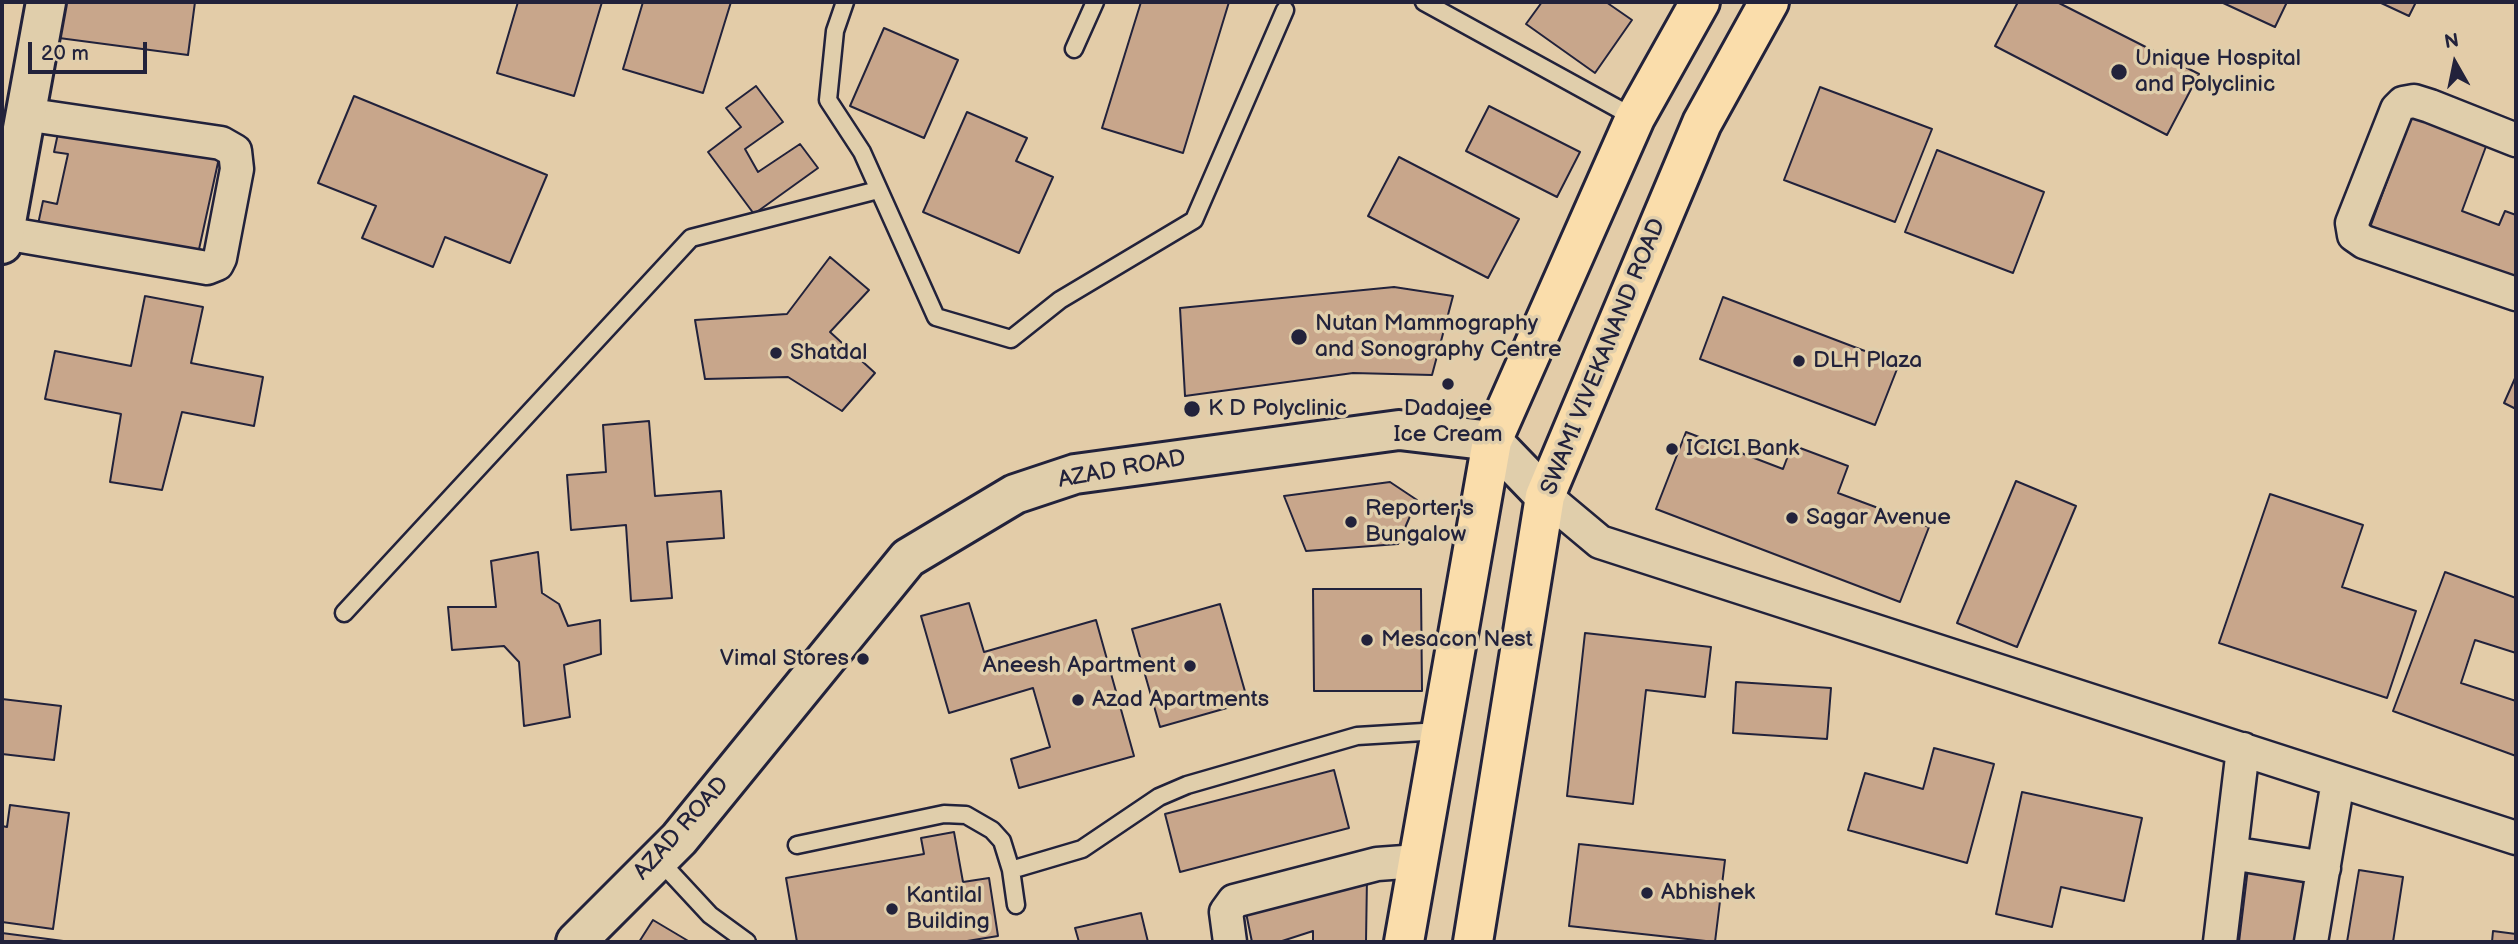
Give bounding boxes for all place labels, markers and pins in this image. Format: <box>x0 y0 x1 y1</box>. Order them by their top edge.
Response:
place label: Unique Hospital and Polyclinic <box>2135 45 2301 99</box>
marker: Unique Hospital and Polyclinic <box>2109 62 2129 82</box>
place label: Nutan Mammography and Sonography Centre <box>1315 310 1562 364</box>
marker: Nutan Mammography and Sonography Centre <box>1289 327 1309 347</box>
place label: Shatdal <box>790 339 867 367</box>
marker: Shatdal <box>768 345 784 361</box>
place label: DLH Plaza <box>1813 347 1922 375</box>
marker: DLH Plaza <box>1791 353 1807 369</box>
marker: Dadajee Ice Cream <box>1440 376 1456 392</box>
place label: K D Polyclinic <box>1208 395 1347 423</box>
place label: Dadajee Ice Cream <box>1393 395 1503 449</box>
marker: K D Polyclinic <box>1182 399 1202 419</box>
place label: ICICI Bank <box>1686 435 1799 463</box>
marker: ICICI Bank <box>1664 441 1680 457</box>
place label: Reporter's Bungalow <box>1365 495 1474 549</box>
place label: Sagar Avenue <box>1806 504 1951 532</box>
marker: Sagar Avenue <box>1784 510 1800 526</box>
marker: Reporter's Bungalow <box>1343 514 1359 530</box>
place label: Mesacon Nest <box>1381 626 1533 654</box>
marker: Mesacon Nest <box>1359 632 1375 648</box>
place label: Vimal Stores <box>720 645 849 673</box>
marker: Vimal Stores <box>855 651 871 667</box>
place label: Aneesh Apartment <box>983 652 1176 680</box>
marker: Aneesh Apartment <box>1182 658 1198 674</box>
place label: Azad Apartments <box>1092 686 1269 714</box>
marker: Azad Apartments <box>1070 692 1086 708</box>
place label: Abhishek <box>1661 879 1755 907</box>
place label: Kantilal Building <box>906 882 990 936</box>
marker: Abhishek <box>1639 885 1655 901</box>
marker: Kantilal Building <box>884 901 900 917</box>

